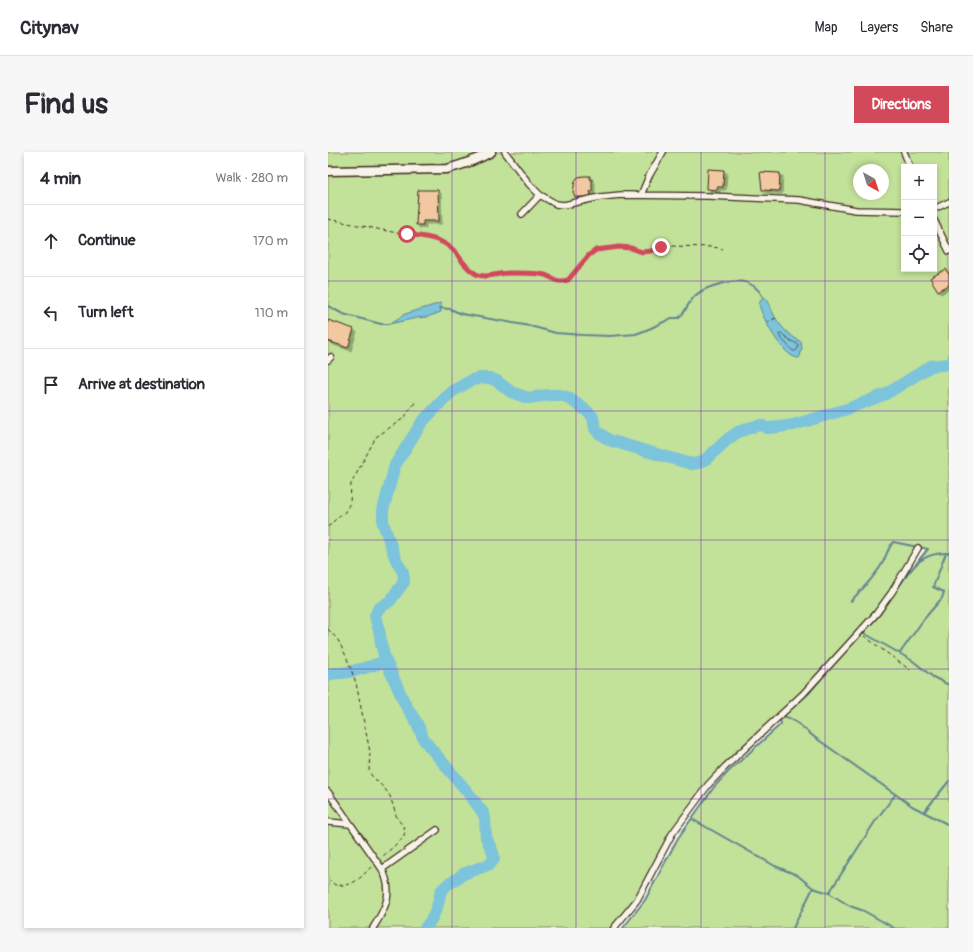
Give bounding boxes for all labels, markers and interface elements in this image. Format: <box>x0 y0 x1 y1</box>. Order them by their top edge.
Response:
text: Citynav <box>20 16 79 40</box>
text: Map <box>815 19 838 36</box>
text: Layers <box>860 19 898 36</box>
text: Share <box>920 19 953 36</box>
button: Directions <box>854 86 949 123</box>
text: Find us <box>24 87 108 122</box>
north arrow <box>853 164 889 200</box>
map controls <box>901 164 937 272</box>
button: + <box>901 164 937 200</box>
text: 4 min <box>40 168 81 189</box>
text: Walk · 280 m <box>215 170 288 186</box>
button: − <box>901 200 937 236</box>
route start <box>398 225 416 243</box>
icon: ahead <box>40 230 62 252</box>
text: Continue <box>78 231 136 250</box>
text: 170 m <box>253 233 288 249</box>
button: locate <box>901 236 937 272</box>
route end <box>652 238 670 256</box>
icon: left <box>40 302 62 324</box>
text: Turn left <box>78 303 134 322</box>
text: 110 m <box>255 305 288 321</box>
icon: arrive <box>40 374 62 396</box>
text: Arrive at destination <box>78 375 205 394</box>

